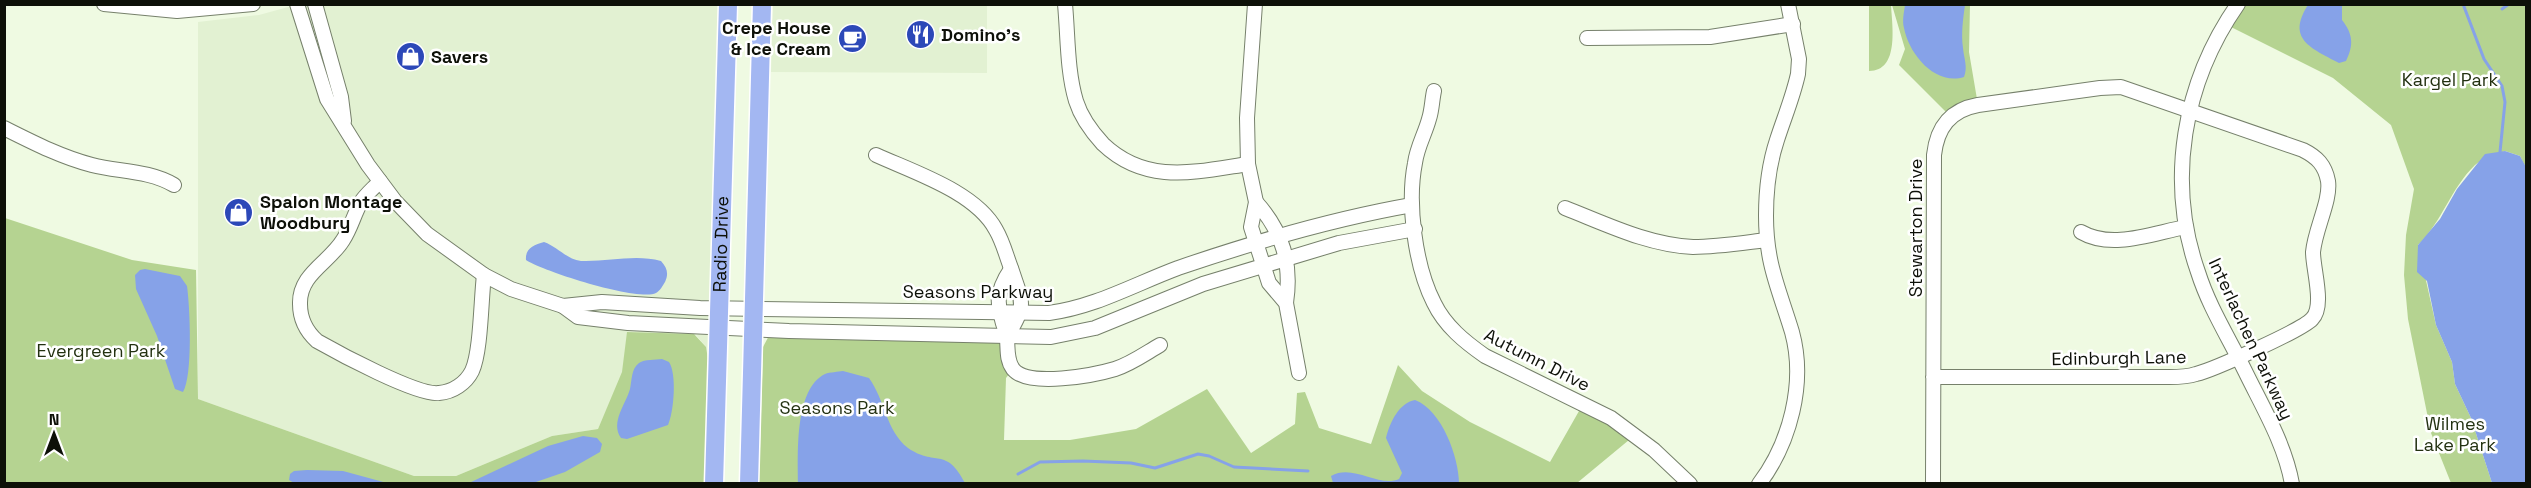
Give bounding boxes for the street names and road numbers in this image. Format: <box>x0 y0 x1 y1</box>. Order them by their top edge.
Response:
street label: Stewarton Drive <box>1904 159 1927 297</box>
street label: Radio Drive <box>708 196 733 293</box>
street label: Interlachen Parkway <box>2204 254 2299 423</box>
street label: Seasons Parkway <box>903 280 1053 303</box>
street label: Autumn Drive <box>1480 323 1594 396</box>
street label: Edinburgh Lane <box>2051 345 2187 370</box>

